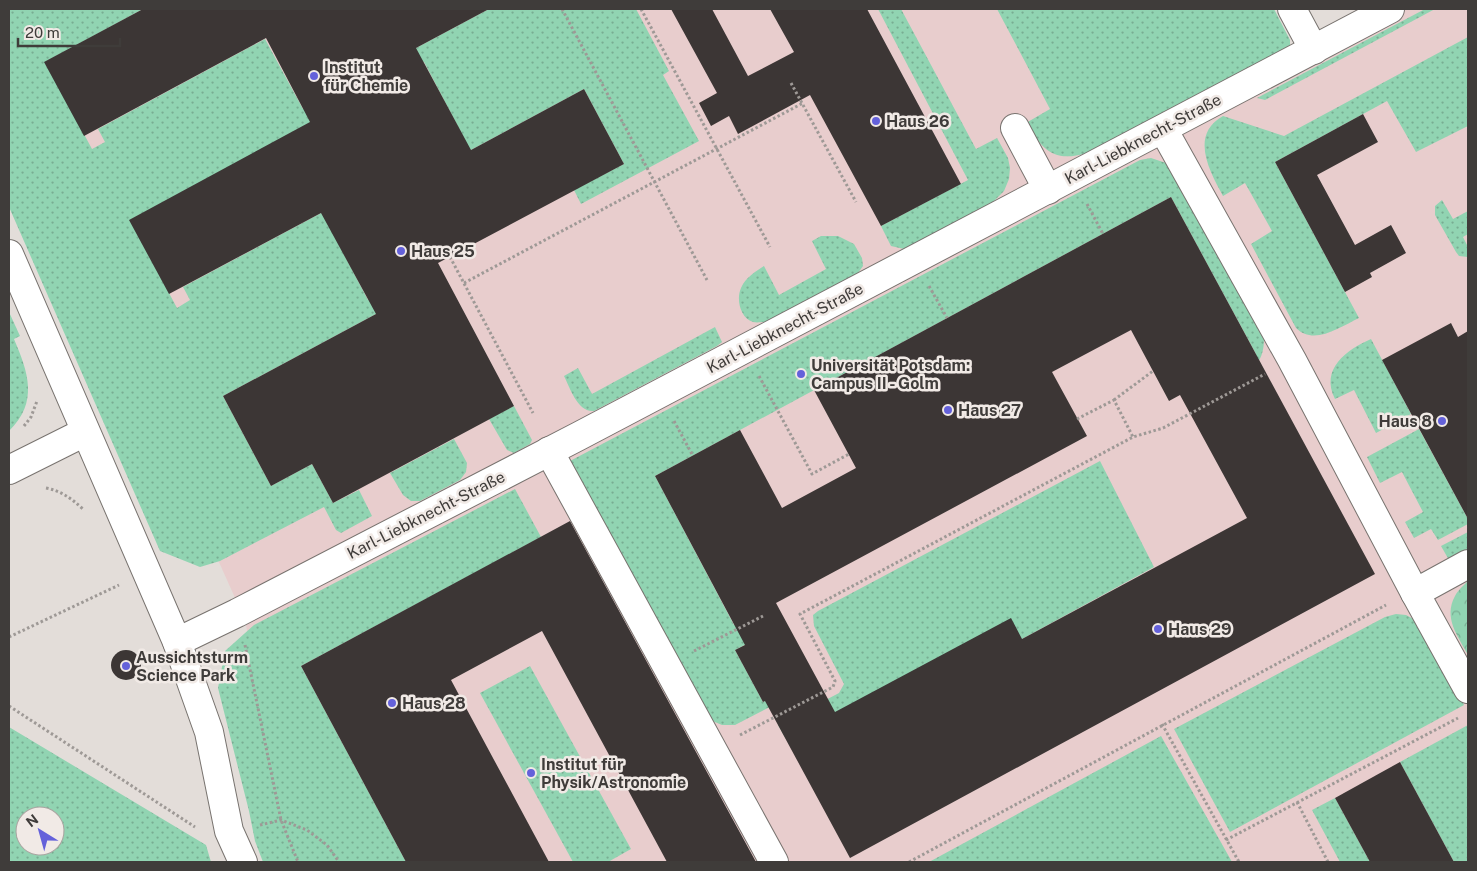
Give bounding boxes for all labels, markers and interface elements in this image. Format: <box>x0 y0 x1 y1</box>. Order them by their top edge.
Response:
scale bar <box>18 15 120 47</box>
text: 20 m <box>25 24 60 41</box>
place label: Institut für Chemie <box>324 58 408 95</box>
marker: Institut für Chemie <box>308 70 320 82</box>
street label: Karl-Liebknecht-Straße <box>1062 90 1224 188</box>
place label: Haus 26 <box>886 112 950 131</box>
marker: Haus 26 <box>870 115 882 127</box>
place label: Haus 25 <box>411 242 475 261</box>
marker: Haus 25 <box>395 245 407 257</box>
street label: Karl-Liebknecht-Straße <box>704 279 866 377</box>
place label: Universität Potsdam: Campus II - Golm <box>811 356 970 393</box>
marker: Universität Potsdam: Campus II - Golm <box>795 368 807 380</box>
place label: Haus 27 <box>958 401 1021 420</box>
marker: Haus 27 <box>942 404 954 416</box>
place label: Haus 8 <box>1378 412 1432 431</box>
marker: Haus 8 <box>1436 415 1448 427</box>
street label: Karl-Liebknecht-Straße <box>344 467 508 563</box>
place label: Haus 29 <box>1168 620 1232 639</box>
marker: Haus 29 <box>1152 623 1164 635</box>
place label: Aussichtsturm Science Park <box>136 648 248 685</box>
marker: Aussichtsturm Science Park <box>120 660 132 672</box>
place label: Haus 28 <box>402 694 466 713</box>
marker: Haus 28 <box>386 697 398 709</box>
place label: Institut für Physik/Astronomie <box>541 755 686 792</box>
marker: Institut für Physik/Astronomie <box>525 767 537 779</box>
north arrow <box>15 806 65 856</box>
text: N <box>23 811 41 830</box>

